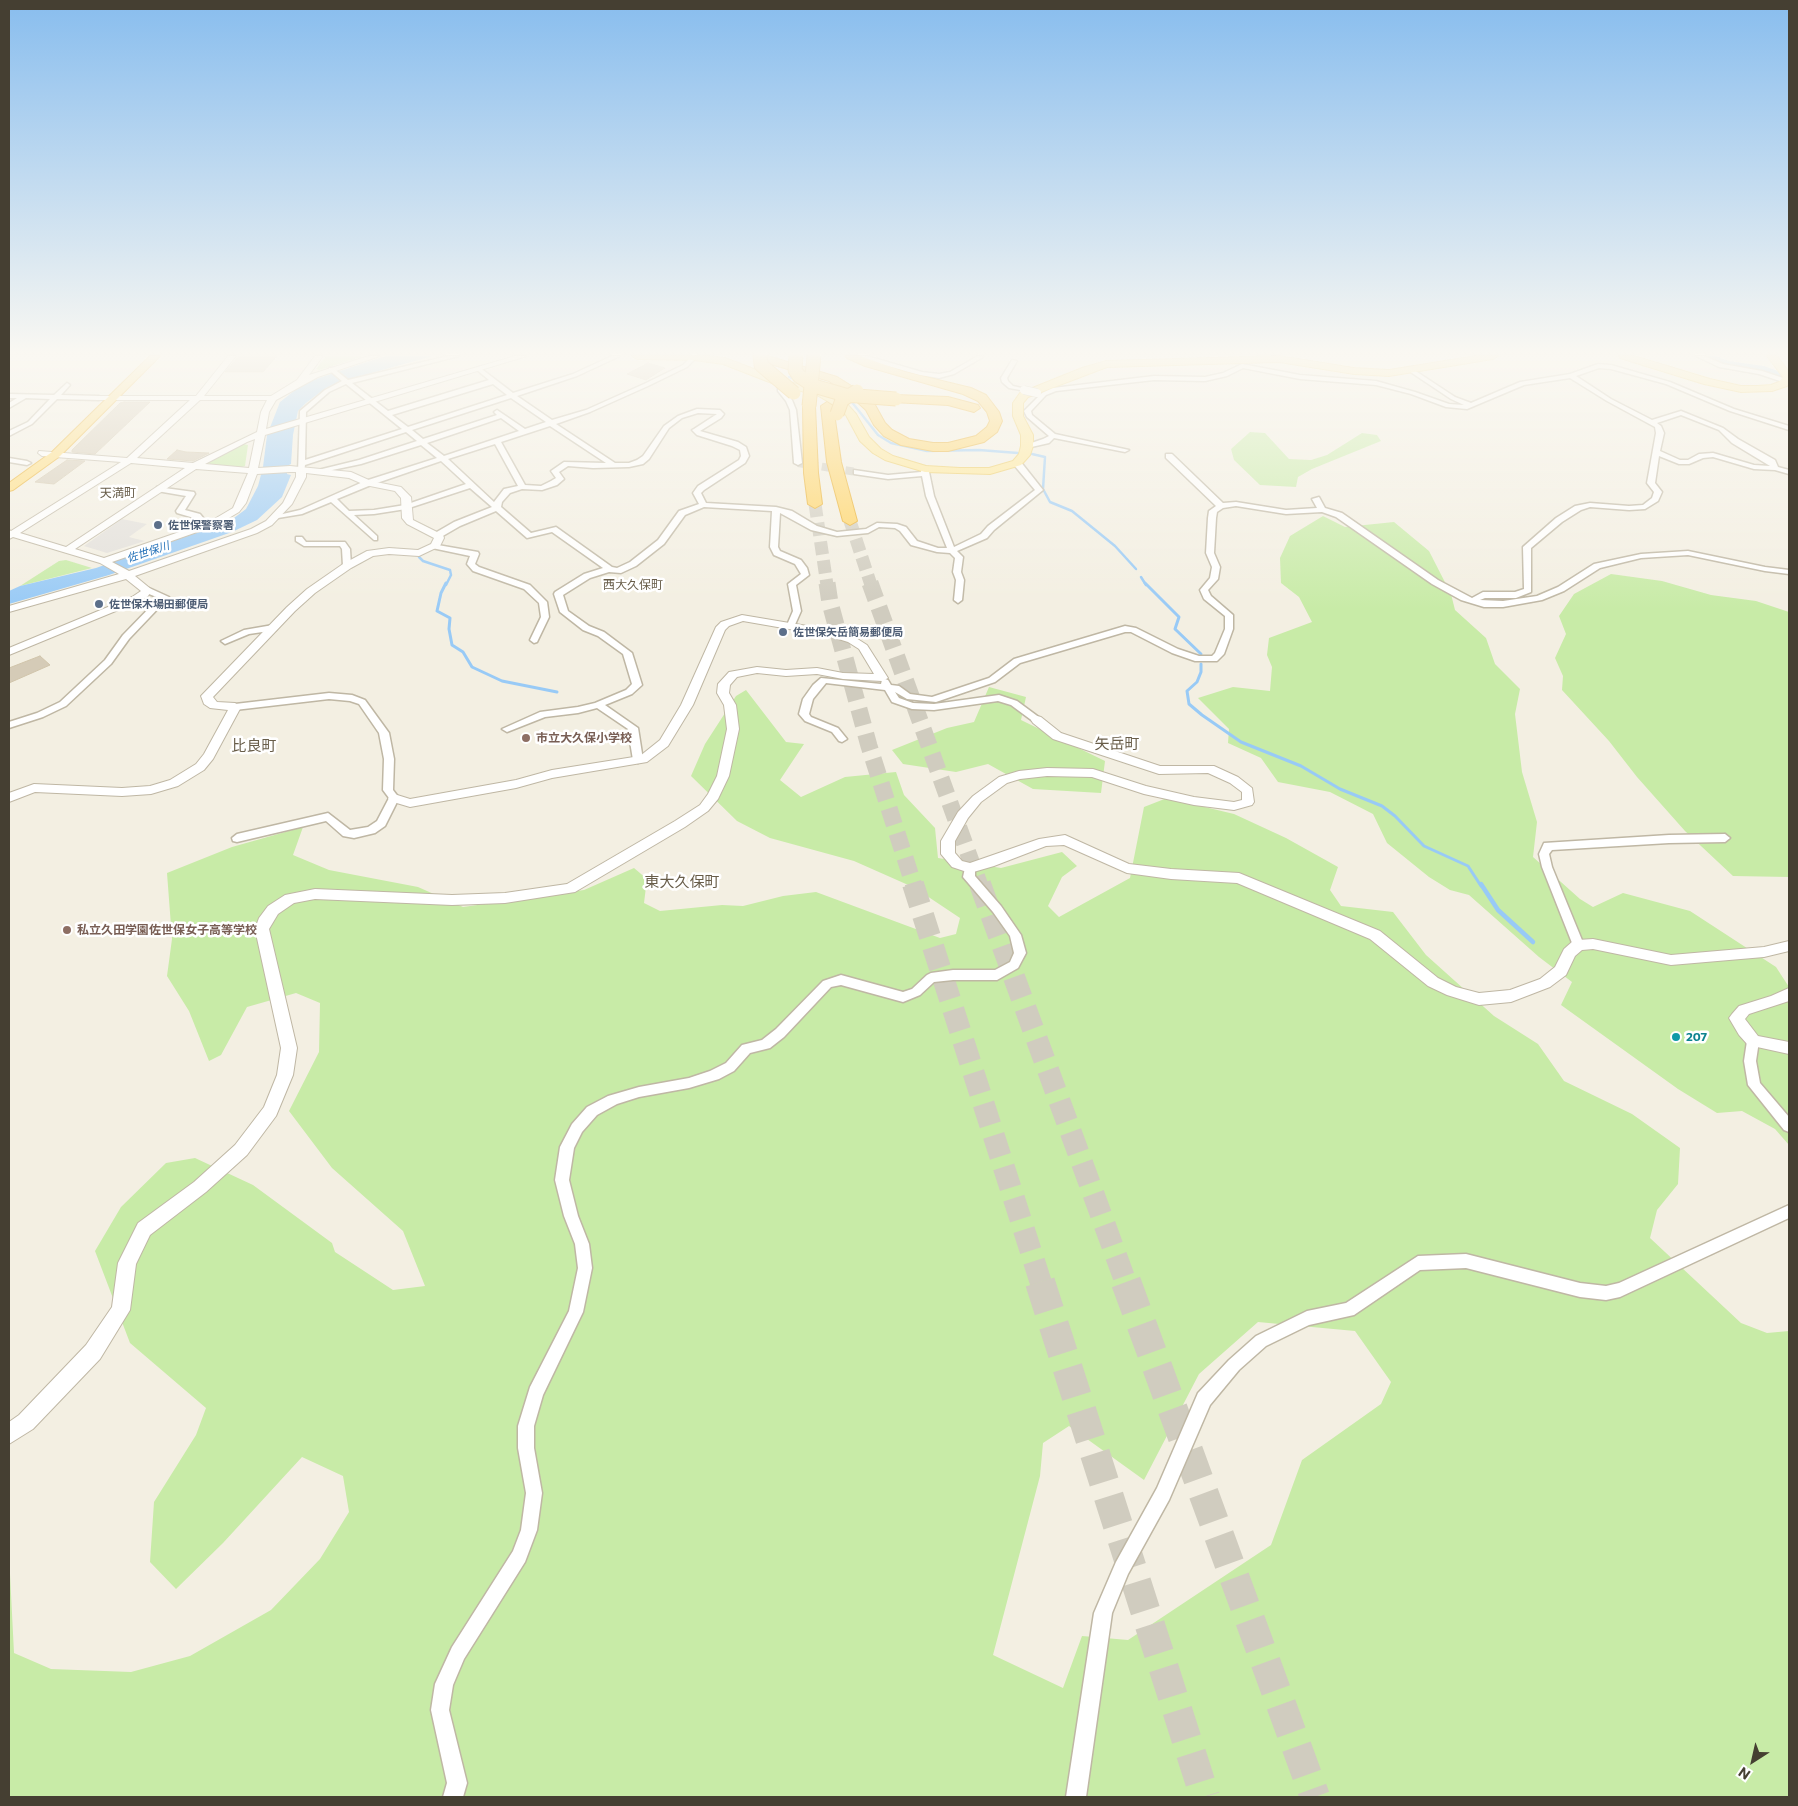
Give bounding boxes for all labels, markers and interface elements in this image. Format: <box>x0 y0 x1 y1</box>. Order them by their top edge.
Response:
district label: 天満町 <box>100 486 136 500</box>
place label: 佐世保警察署 <box>168 518 234 532</box>
marker: 佐世保警察署 <box>152 519 164 531</box>
water label: 佐世保川 <box>125 539 171 565</box>
district label: 西大久保町 <box>603 578 663 592</box>
place label: 佐世保木場田郵便局 <box>109 597 208 611</box>
marker: 佐世保木場田郵便局 <box>93 598 105 610</box>
place label: 佐世保矢岳簡易郵便局 <box>793 625 903 639</box>
marker: 佐世保矢岳簡易郵便局 <box>777 626 789 638</box>
place label: 市立大久保小学校 <box>536 731 632 745</box>
marker: 市立大久保小学校 <box>520 732 532 744</box>
district label: 矢岳町 <box>1095 735 1139 753</box>
district label: 比良町 <box>232 737 276 755</box>
district label: 東大久保町 <box>645 873 719 891</box>
place label: 私立久田学園佐世保女子高等学校 <box>77 923 257 937</box>
marker: 私立久田学園佐世保女子高等学校 <box>61 924 73 936</box>
place label: 207 <box>1686 1030 1707 1044</box>
marker: 207 <box>1670 1031 1682 1043</box>
north arrow <box>1728 1736 1778 1786</box>
text: N <box>1735 1764 1753 1784</box>

